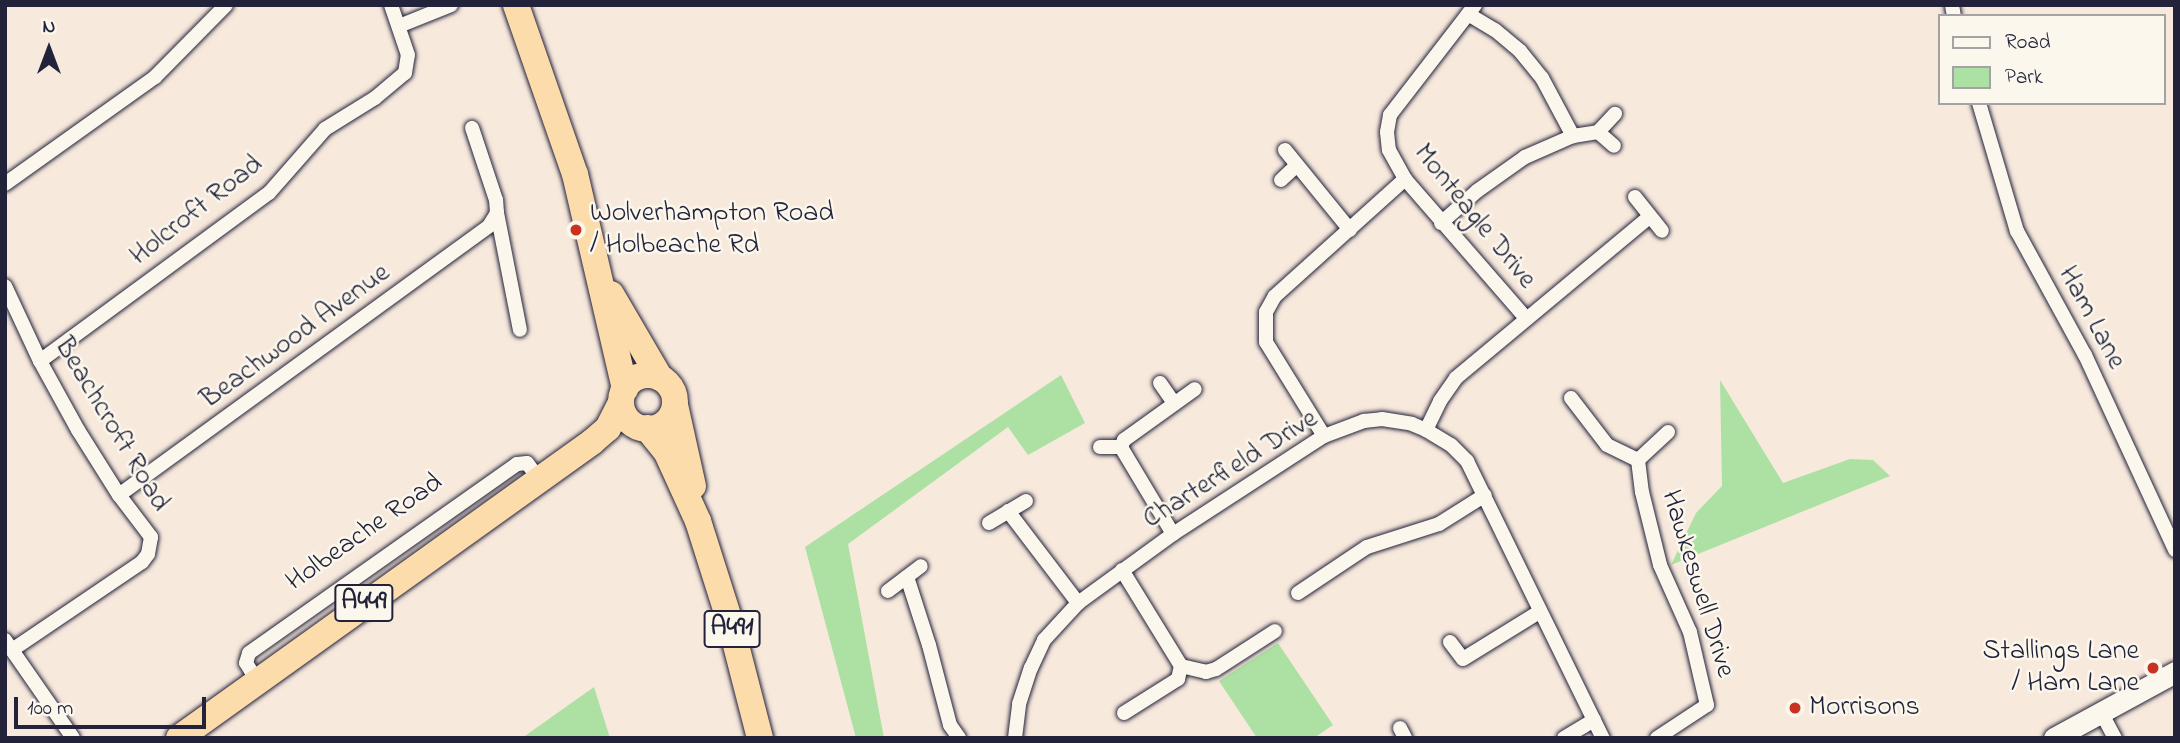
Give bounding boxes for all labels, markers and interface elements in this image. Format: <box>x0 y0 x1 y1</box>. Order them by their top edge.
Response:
north arrow <box>14 14 84 84</box>
text: N <box>43 14 55 41</box>
legend <box>1938 14 2166 105</box>
text: Road <box>2005 28 2051 58</box>
text: Park <box>2005 63 2043 93</box>
street label: Monteagle Drive <box>1405 138 1543 296</box>
street label: Holcroft Road <box>124 149 270 273</box>
place label: Wolverhampton Road / Holbeache Rd <box>590 197 834 263</box>
marker: Wolverhampton Road / Holbeache Rd <box>568 222 584 238</box>
street label: Beachwood Avenue <box>195 257 397 417</box>
street label: Ham Lane <box>2050 261 2132 375</box>
street label: Beachcroft Road <box>46 332 176 518</box>
street label: Charterfield Drive <box>1137 403 1325 537</box>
street label: Holbeache Road <box>280 467 450 599</box>
street label: Hawkeswell Drive <box>1653 486 1741 682</box>
road number: A449 <box>334 580 394 625</box>
road number: A491 <box>702 607 762 652</box>
place label: Stallings Lane / Ham Lane <box>1983 635 2139 701</box>
marker: Stallings Lane / Ham Lane <box>2145 660 2161 676</box>
scale bar <box>18 684 210 728</box>
place label: Morrisons <box>1809 691 1920 725</box>
text: 100 m <box>27 694 73 724</box>
marker: Morrisons <box>1787 700 1803 716</box>

